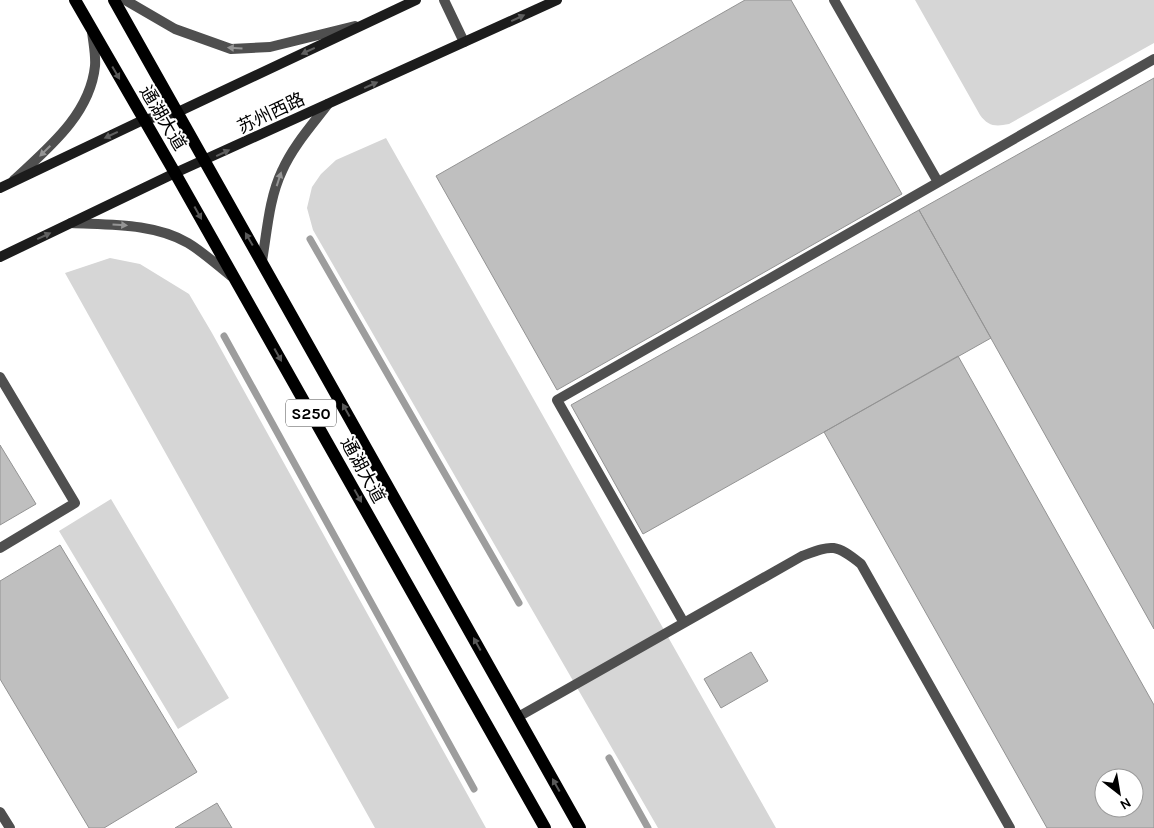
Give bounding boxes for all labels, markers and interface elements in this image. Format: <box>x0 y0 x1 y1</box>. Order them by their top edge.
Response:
one-way arrow <box>511 13 526 22</box>
one-way arrow <box>227 43 243 51</box>
one-way arrow <box>301 47 315 55</box>
one-way arrow <box>112 66 120 80</box>
street label: 通湖大道 <box>135 81 191 155</box>
one-way arrow <box>364 81 378 89</box>
street label: 苏州西路 <box>234 88 308 138</box>
one-way arrow <box>104 131 118 139</box>
one-way arrow <box>39 145 51 157</box>
one-way arrow <box>216 148 230 156</box>
one-way arrow <box>276 172 283 187</box>
one-way arrow <box>194 206 202 221</box>
one-way arrow <box>112 222 128 230</box>
one-way arrow <box>245 231 253 246</box>
one-way arrow <box>37 232 51 240</box>
one-way arrow <box>273 348 282 361</box>
road number: S250 <box>286 399 336 426</box>
one-way arrow <box>342 403 350 418</box>
street label: 通湖大道 <box>336 433 390 507</box>
one-way arrow <box>353 490 362 503</box>
one-way arrow <box>473 636 481 651</box>
north arrow <box>1094 768 1144 818</box>
one-way arrow <box>552 779 561 792</box>
text: N <box>1117 794 1134 814</box>

